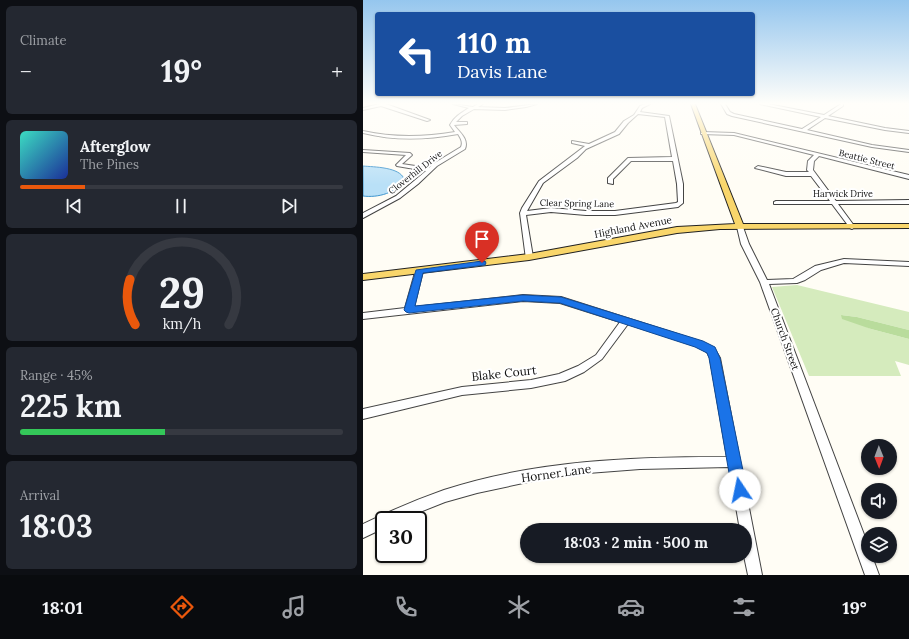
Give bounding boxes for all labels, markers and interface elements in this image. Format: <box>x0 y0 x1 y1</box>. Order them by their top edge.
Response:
text: 110 m <box>457 25 531 61</box>
icon: left <box>391 28 443 80</box>
text: Climate <box>20 32 67 49</box>
text: 19° <box>161 52 202 90</box>
text: − <box>20 57 32 85</box>
text: + <box>331 57 343 85</box>
text: Davis Lane <box>457 60 547 83</box>
text: Afterglow <box>80 137 150 156</box>
street label: Beattie Street <box>838 147 897 171</box>
street label: Cloverhill Drive <box>386 148 444 196</box>
text: The Pines <box>80 156 139 173</box>
street label: Harwick Drive <box>813 188 873 199</box>
icon: previous <box>63 195 85 217</box>
icon: pause <box>170 195 192 217</box>
icon: next <box>278 195 300 217</box>
street label: Clear Spring Lane <box>540 197 614 209</box>
street label: Highland Avenue <box>593 213 673 241</box>
pin <box>465 222 499 263</box>
icon: arrive <box>471 228 493 250</box>
text: 29 <box>158 266 205 319</box>
street label: Church Street <box>768 306 802 372</box>
text: km/h <box>162 315 201 334</box>
street label: Blake Court <box>471 362 538 384</box>
text: Range · 45% <box>20 367 92 384</box>
text: 225 km <box>20 387 122 425</box>
north arrow <box>861 439 897 475</box>
map controls <box>861 439 897 563</box>
street label: Horner Lane <box>520 461 593 485</box>
position arrow <box>719 469 761 511</box>
button: sound <box>861 483 897 519</box>
text: Arrival <box>20 487 60 504</box>
text: 18:03 <box>20 507 93 545</box>
speed limit sign: 30 <box>375 511 427 563</box>
button: layers <box>861 527 897 563</box>
text: 18:03 · 2 min · 500 m <box>564 533 708 552</box>
icon: directions <box>168 593 196 621</box>
icon: music <box>280 593 308 621</box>
icon: phone <box>392 593 420 621</box>
icon: climate <box>505 593 533 621</box>
icon: car <box>617 593 645 621</box>
icon: filters <box>730 593 758 621</box>
text: 18:01 <box>42 596 83 619</box>
text: 19° <box>842 596 867 619</box>

